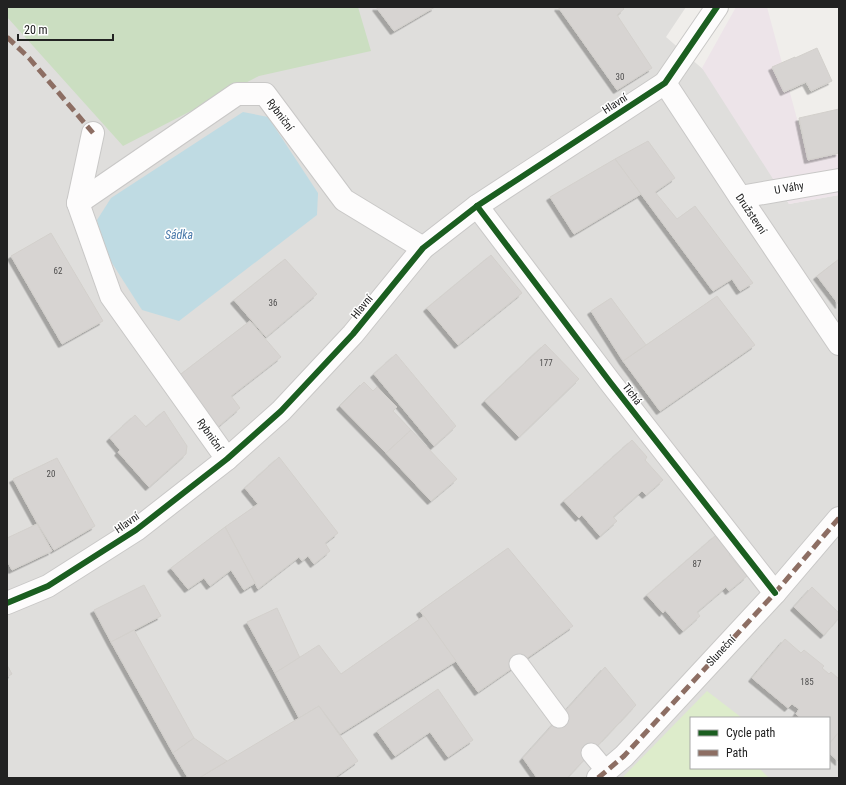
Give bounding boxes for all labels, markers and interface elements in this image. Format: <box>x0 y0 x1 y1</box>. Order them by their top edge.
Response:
scale bar <box>18 16 113 42</box>
text: 20 m <box>24 23 48 37</box>
house number: 30 <box>616 72 624 82</box>
street label: Hlavní <box>600 91 630 117</box>
street label: Rybniční <box>264 96 296 134</box>
street label: U Váhy <box>773 179 805 197</box>
street label: Družstevní <box>733 191 769 237</box>
water label: Sádka <box>165 228 193 242</box>
house number: 62 <box>54 266 63 276</box>
street label: Hlavní <box>348 292 376 322</box>
house number: 36 <box>269 298 277 308</box>
house number: 177 <box>539 358 553 368</box>
street label: Tichá <box>620 381 644 407</box>
street label: Rybniční <box>194 416 226 454</box>
house number: 20 <box>47 469 55 479</box>
street label: Hlavní <box>112 510 142 536</box>
house number: 87 <box>693 559 702 569</box>
street label: Sluneční <box>704 633 739 669</box>
house number: 185 <box>800 677 814 687</box>
legend <box>690 717 830 769</box>
text: Cycle path <box>726 726 776 740</box>
text: Path <box>726 746 748 760</box>

